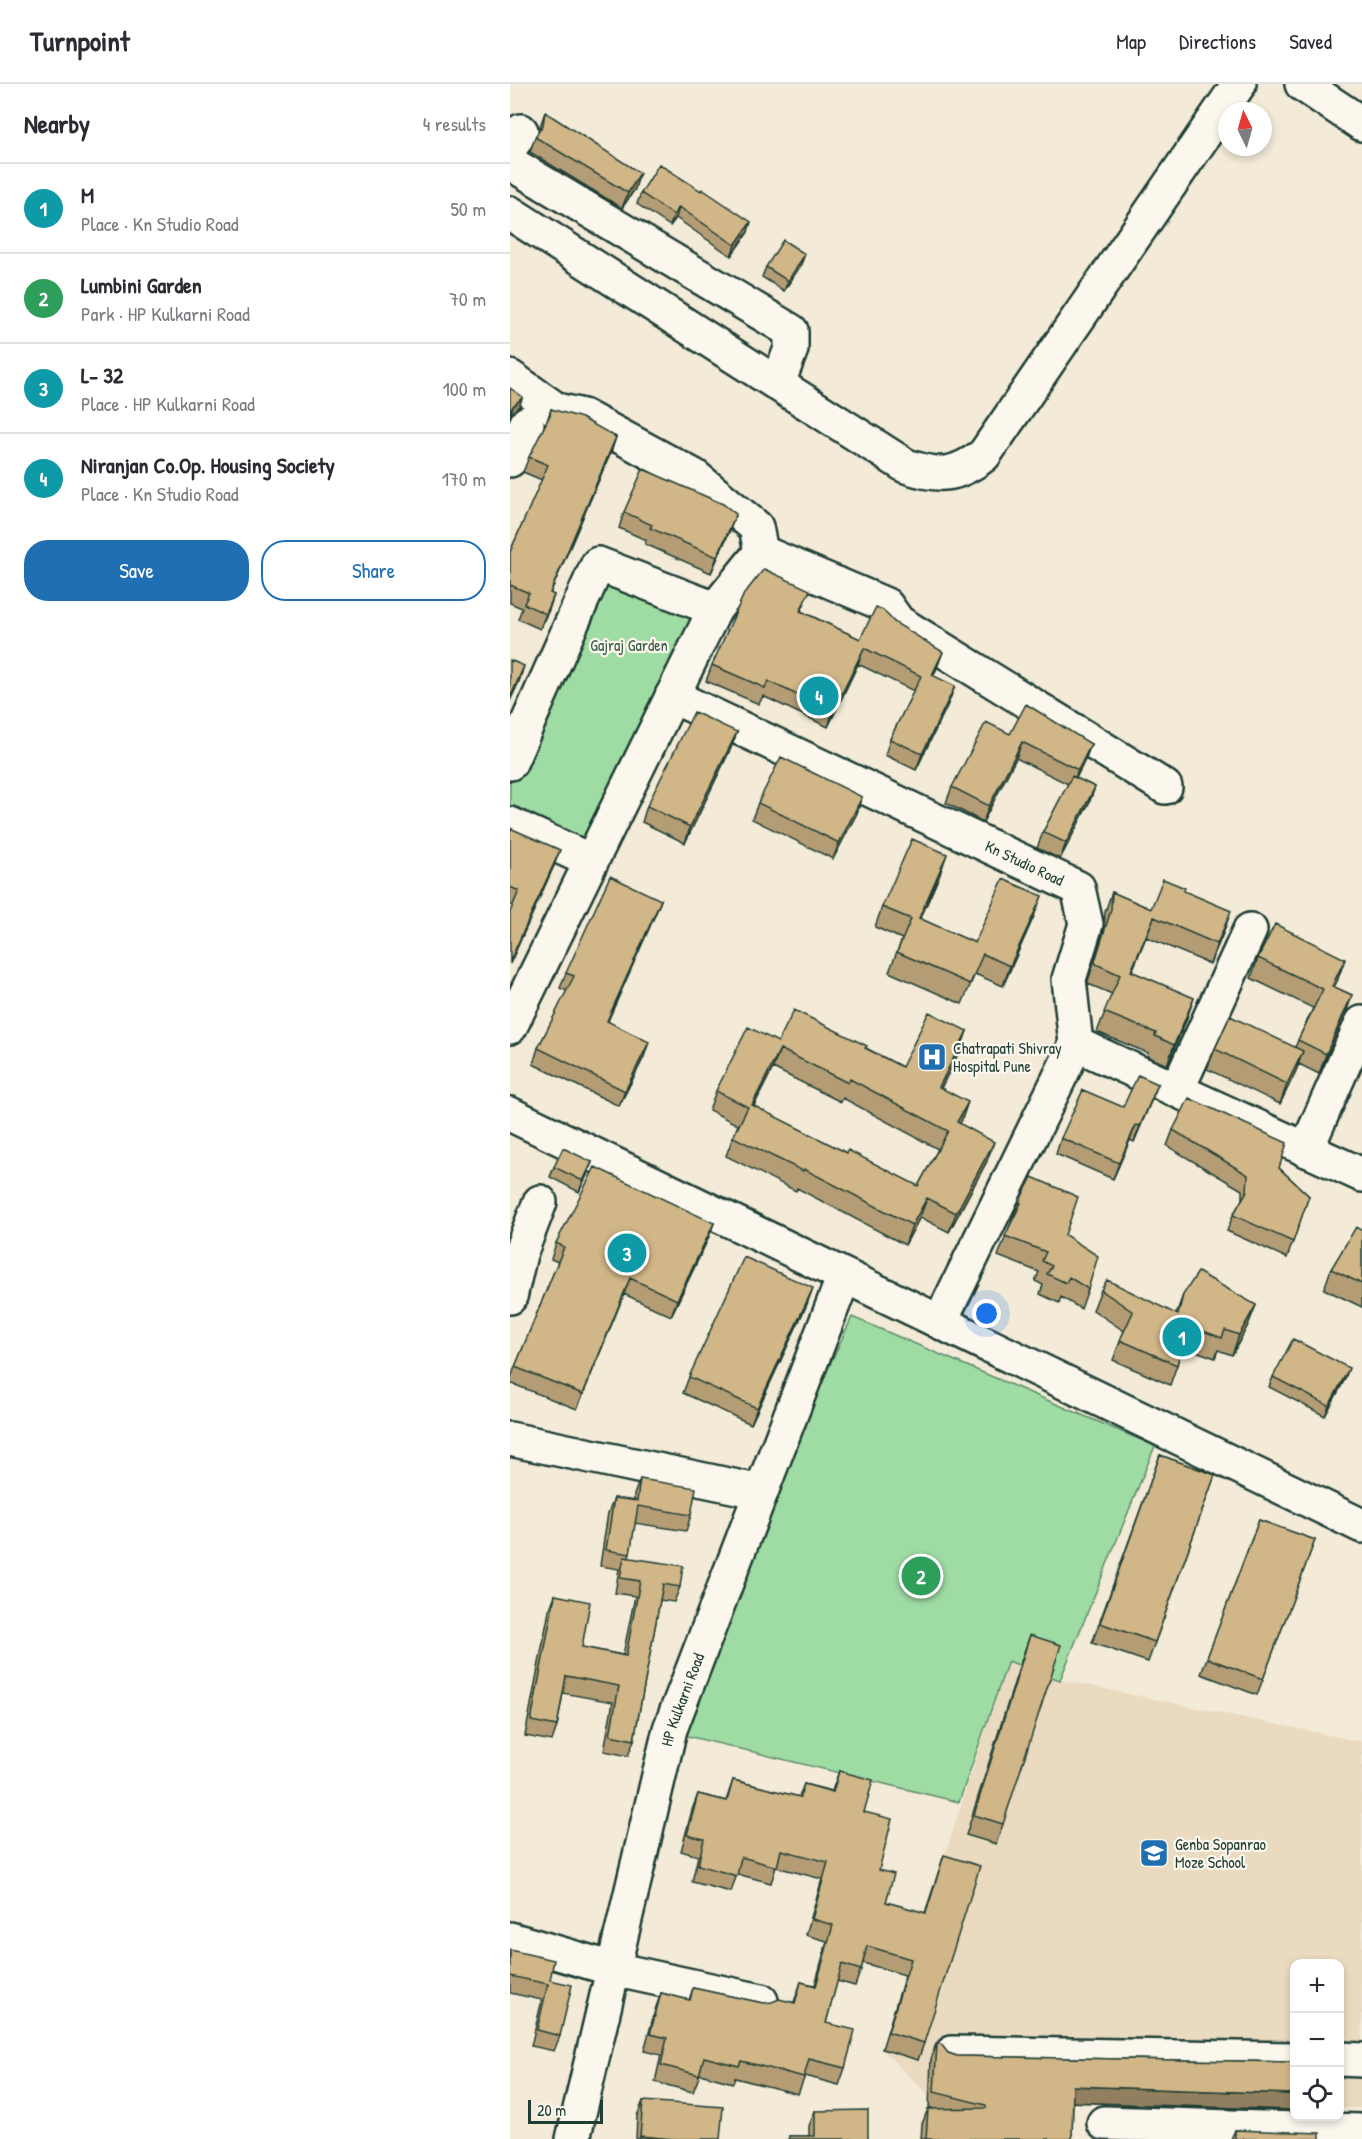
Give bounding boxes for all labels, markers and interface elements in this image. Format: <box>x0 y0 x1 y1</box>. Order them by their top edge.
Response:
text: Turnpoint <box>30 22 130 60</box>
text: Map <box>1116 27 1146 56</box>
text: Directions <box>1179 27 1256 56</box>
text: Saved <box>1289 27 1332 56</box>
north arrow <box>1218 102 1272 156</box>
text: Nearby <box>24 106 90 141</box>
text: 4 results <box>423 110 486 137</box>
text: M <box>81 180 94 210</box>
text: 1 <box>40 195 47 222</box>
text: 50 m <box>450 195 486 222</box>
text: Place · Kn Studio Road <box>81 210 239 237</box>
text: Lumbini Garden <box>81 270 202 300</box>
text: 2 <box>39 285 48 312</box>
text: 70 m <box>449 285 486 312</box>
text: Park · HP Kulkarni Road <box>81 300 250 327</box>
text: L- 32 <box>81 360 123 390</box>
text: 3 <box>39 375 48 402</box>
text: 100 m <box>443 375 486 402</box>
text: Place · HP Kulkarni Road <box>81 390 255 417</box>
text: Niranjan Co.Op. Housing Society <box>81 450 335 480</box>
text: 4 <box>40 465 47 492</box>
text: 170 m <box>442 465 486 492</box>
text: Place · Kn Studio Road <box>81 480 239 507</box>
button: Save <box>24 540 249 601</box>
button: Share <box>261 540 486 601</box>
park label: Gajraj Garden <box>590 634 668 656</box>
pin: 4 <box>800 674 838 718</box>
street label: Kn Studio Road <box>982 835 1068 891</box>
place label: Chatrapati Shivray Hospital Pune <box>953 1037 1062 1077</box>
hospital icon: Chatrapati Shivray Hospital Pune <box>916 1041 948 1073</box>
pin: 3 <box>608 1230 646 1276</box>
your location <box>972 1299 1001 1328</box>
pin: 1 <box>1162 1314 1202 1360</box>
pin: 2 <box>902 1554 940 1598</box>
street label: HP Kulkarni Road <box>655 1650 709 1748</box>
place label: Genba Sopanrao Moze School <box>1175 1833 1266 1873</box>
school or university icon: Genba Sopanrao Moze School <box>1138 1837 1170 1869</box>
map controls <box>1290 1959 1344 2121</box>
button: + <box>1290 1959 1344 2013</box>
button: − <box>1290 2013 1344 2067</box>
button: locate <box>1290 2067 1344 2121</box>
scale bar <box>528 2097 603 2124</box>
text: 20 m <box>537 2099 566 2121</box>

